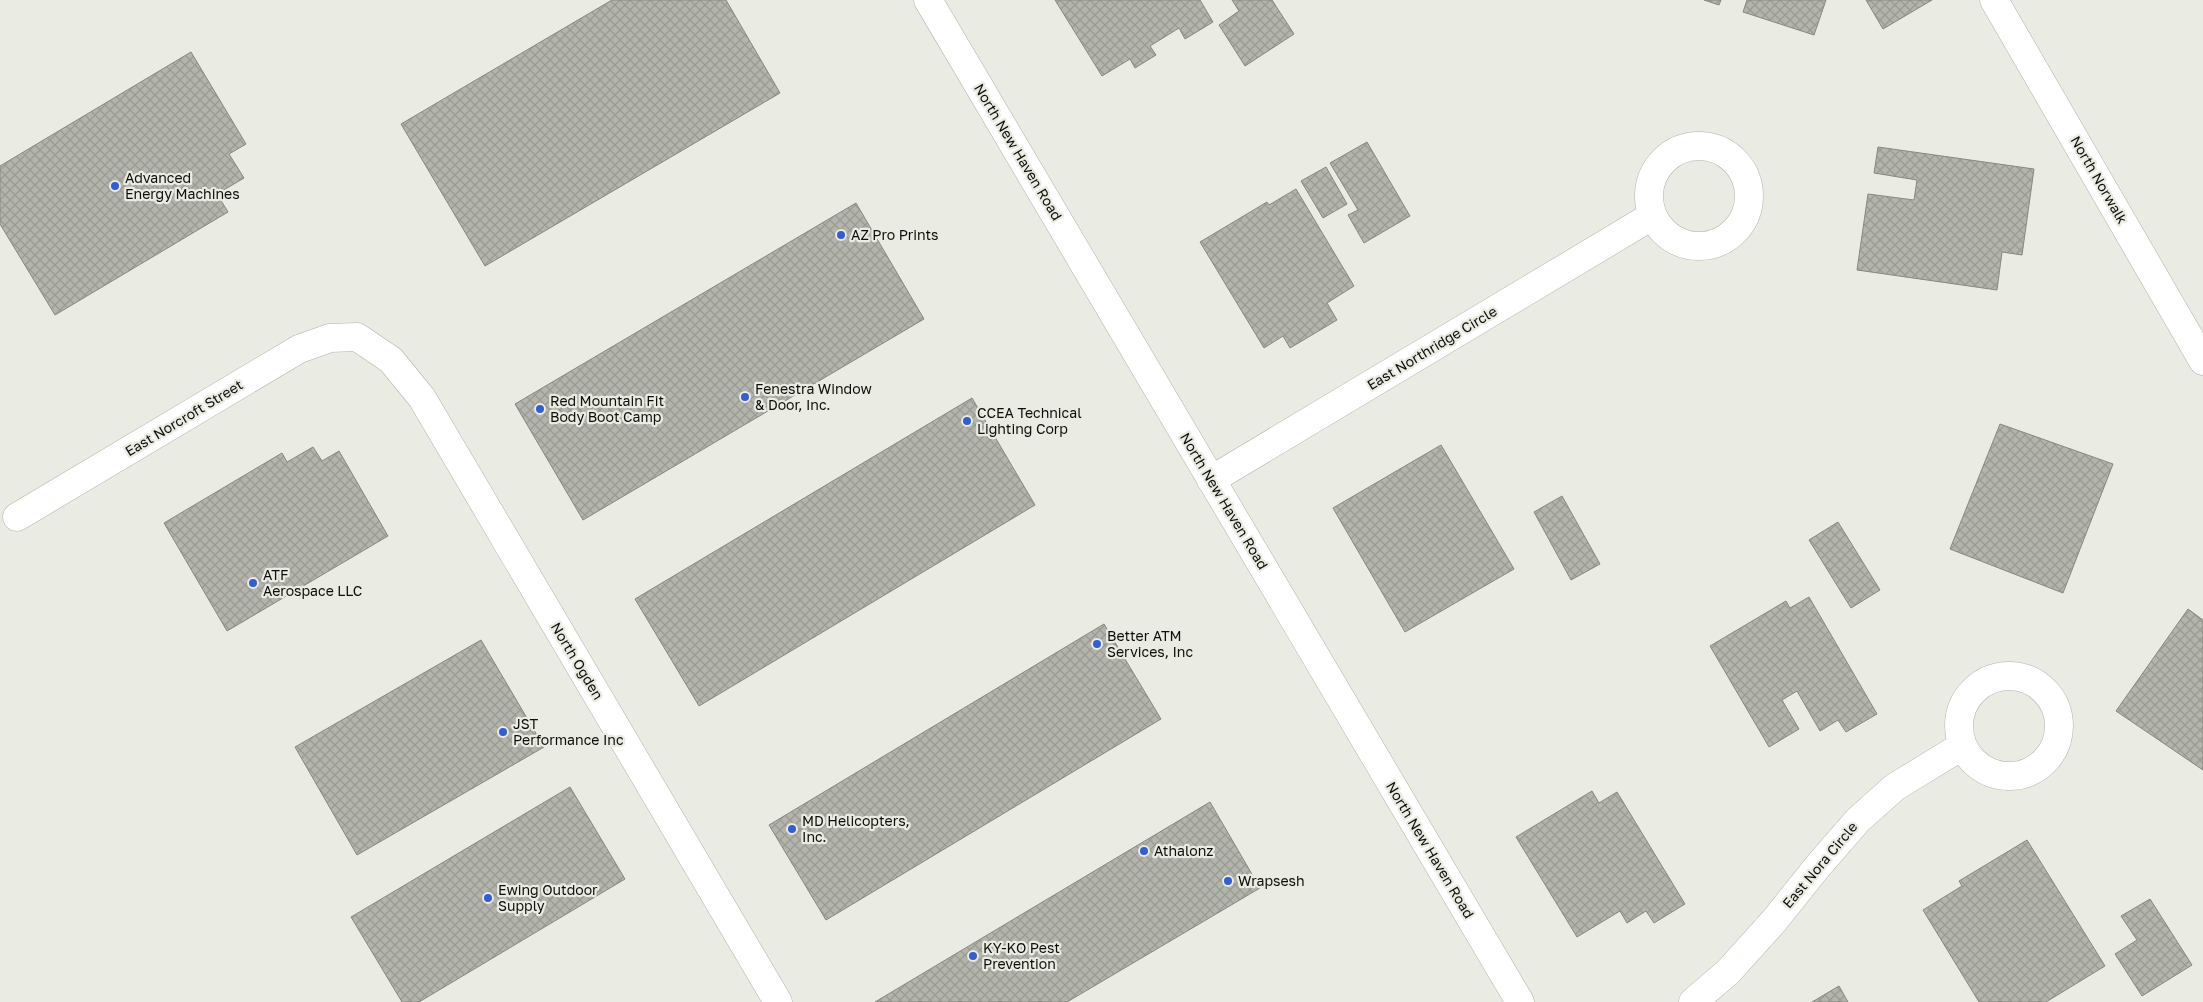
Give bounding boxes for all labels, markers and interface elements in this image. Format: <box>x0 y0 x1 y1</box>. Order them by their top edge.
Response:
street label: North New Haven Road <box>971 80 1066 223</box>
street label: North Norwalk <box>2067 133 2131 227</box>
place label: Advanced Energy Machines <box>125 169 240 202</box>
marker: Advanced Energy Machines <box>109 180 121 192</box>
place label: AZ Pro Prints <box>851 226 939 243</box>
marker: AZ Pro Prints <box>835 229 847 241</box>
street label: East Northridge Circle <box>1364 302 1500 393</box>
street label: East Norcroft Street <box>122 376 246 459</box>
place label: Fenestra Window & Door, Inc. <box>755 380 872 413</box>
marker: Fenestra Window & Door, Inc. <box>739 391 751 403</box>
place label: Red Mountain Fit Body Boot Camp <box>550 392 664 425</box>
marker: Red Mountain Fit Body Boot Camp <box>534 403 546 415</box>
place label: CCEA Technical Lighting Corp <box>977 404 1082 437</box>
marker: CCEA Technical Lighting Corp <box>961 415 973 427</box>
street label: North New Haven Road <box>1177 429 1272 572</box>
place label: ATF Aerospace LLC <box>263 566 362 599</box>
marker: ATF Aerospace LLC <box>247 577 259 589</box>
street label: North Ogden <box>548 619 607 702</box>
place label: Better ATM Services, Inc <box>1107 627 1193 660</box>
marker: Better ATM Services, Inc <box>1091 638 1103 650</box>
place label: JST Performance Inc <box>513 715 624 748</box>
marker: JST Performance Inc <box>497 726 509 738</box>
street label: North New Haven Road <box>1383 778 1478 921</box>
place label: MD Helicopters, Inc. <box>802 812 910 845</box>
street label: East Nora Circle <box>1779 818 1861 911</box>
marker: MD Helicopters, Inc. <box>786 823 798 835</box>
place label: Athalonz <box>1154 842 1213 859</box>
marker: Athalonz <box>1138 845 1150 857</box>
place label: Wrapsesh <box>1238 872 1305 889</box>
marker: Wrapsesh <box>1222 875 1234 887</box>
place label: Ewing Outdoor Supply <box>498 881 598 914</box>
marker: Ewing Outdoor Supply <box>482 892 494 904</box>
place label: KY-KO Pest Prevention <box>983 939 1060 972</box>
marker: KY-KO Pest Prevention <box>967 950 979 962</box>

